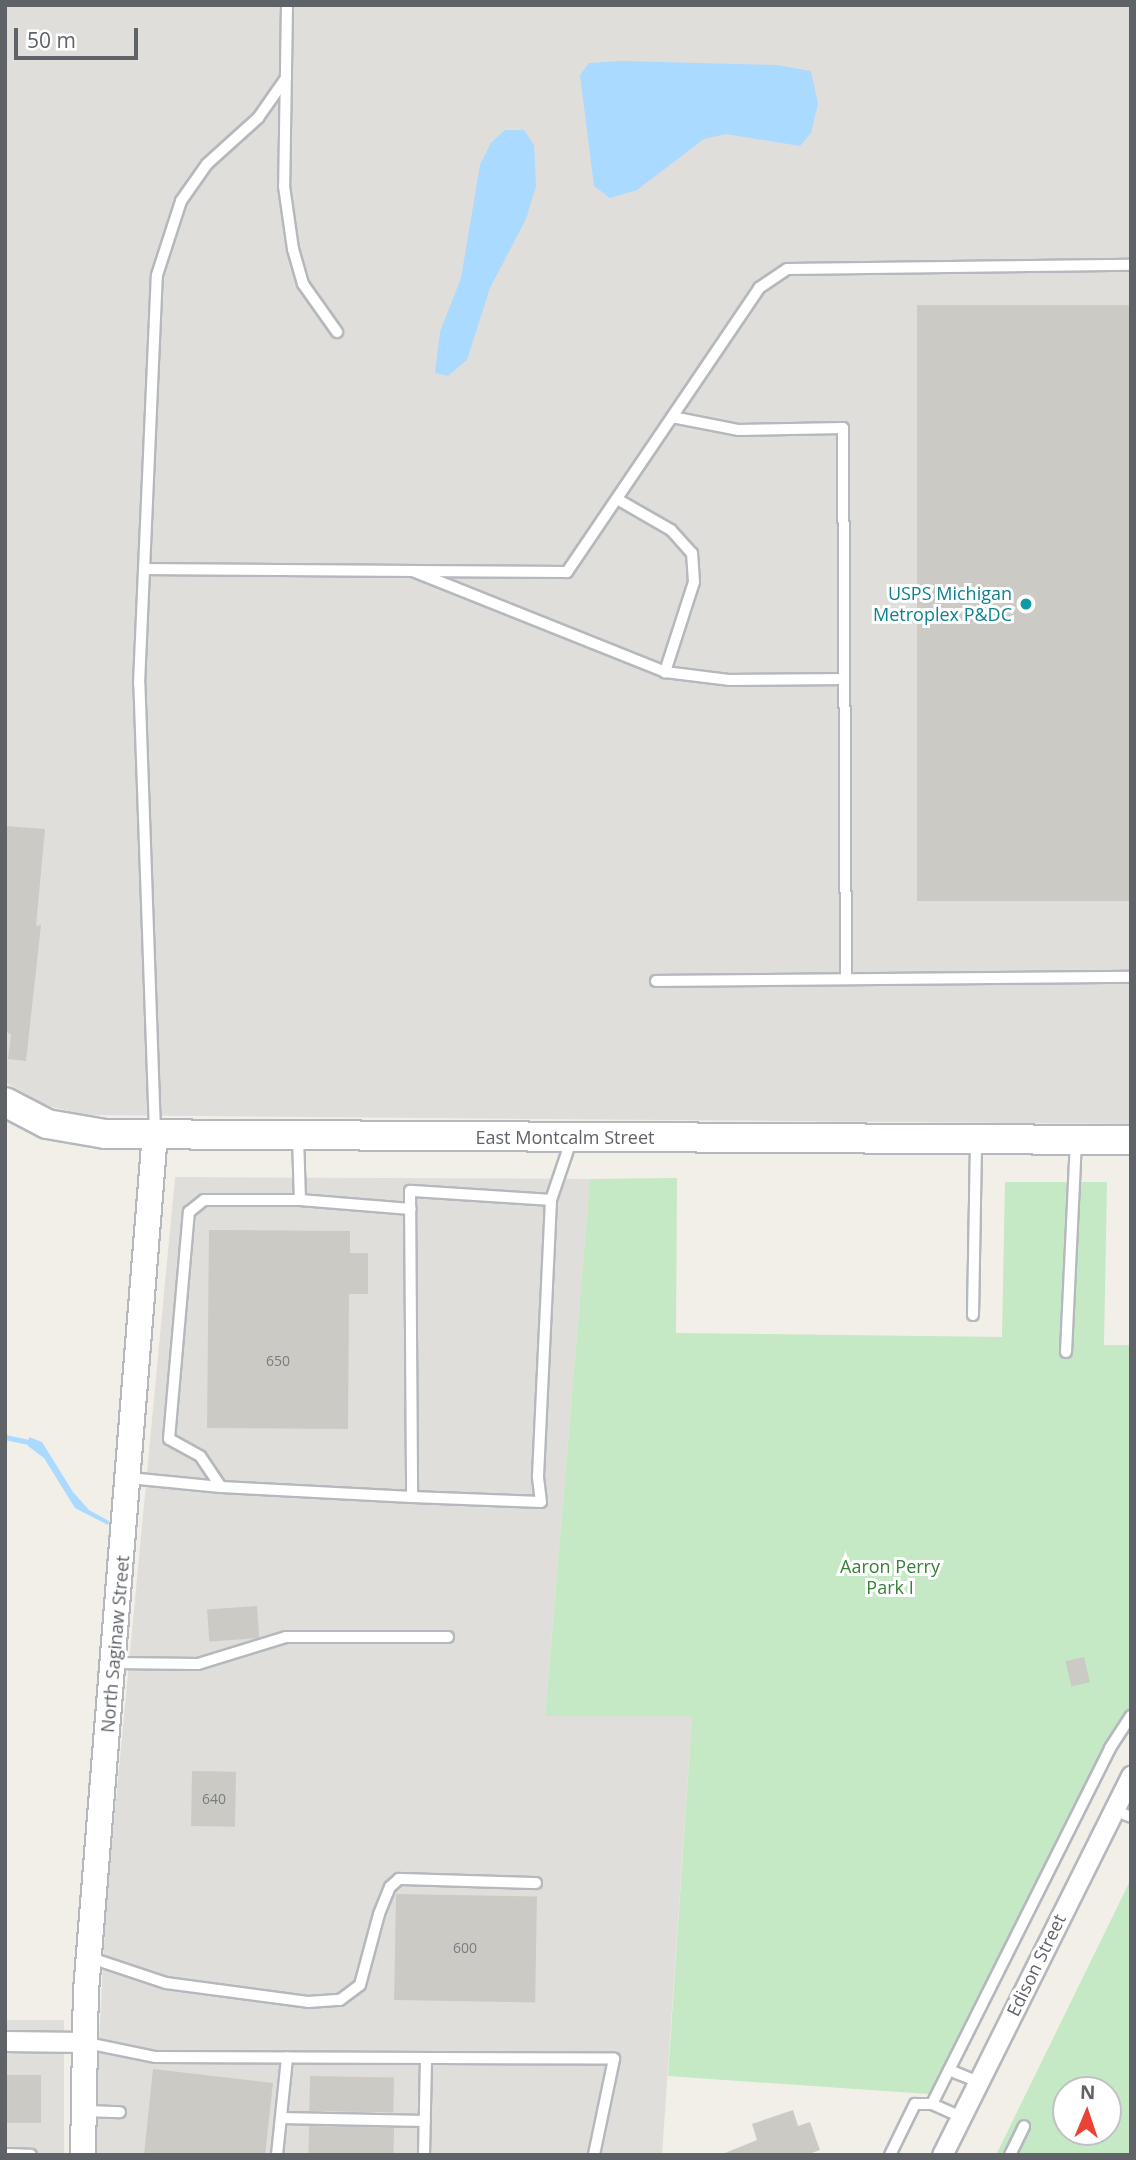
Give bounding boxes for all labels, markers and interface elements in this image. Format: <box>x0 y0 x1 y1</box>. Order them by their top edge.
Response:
scale bar <box>18 14 142 58</box>
text: 50 m <box>27 26 76 54</box>
place label: USPS Michigan Metroplex P&DC <box>873 583 1012 626</box>
marker: USPS Michigan Metroplex P&DC <box>1018 596 1034 612</box>
street label: East Montcalm Street <box>476 1126 654 1148</box>
house number: 650 <box>266 1353 290 1369</box>
street label: North Saginaw Street <box>96 1554 134 1734</box>
park label: Aaron Perry Park I <box>840 1556 940 1598</box>
house number: 640 <box>202 1791 226 1807</box>
street label: Edison Street <box>1002 1910 1070 2020</box>
house number: 600 <box>453 1940 477 1956</box>
north arrow <box>1052 2076 1122 2146</box>
text: N <box>1079 2079 1096 2105</box>

